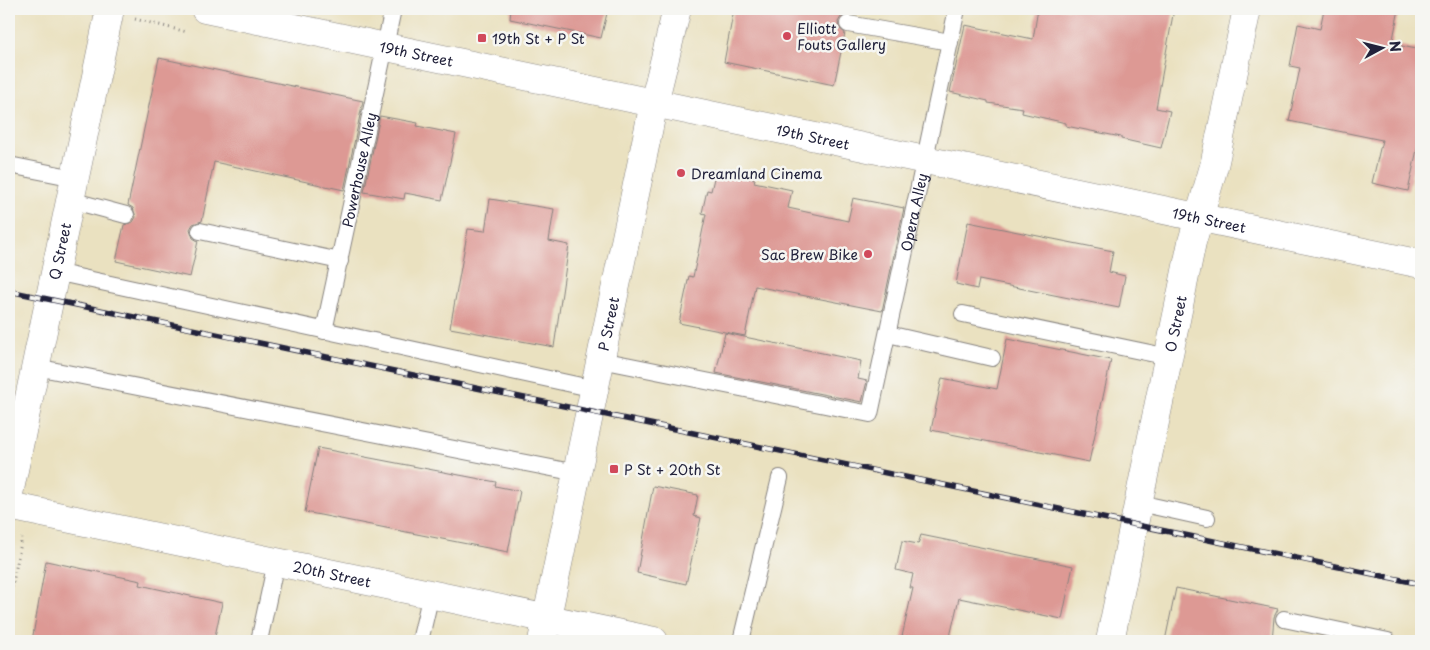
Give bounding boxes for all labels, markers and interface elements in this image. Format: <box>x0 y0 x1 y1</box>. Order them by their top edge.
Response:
place label: Elliott Fouts Gallery <box>797 18 886 55</box>
north arrow <box>1358 22 1408 72</box>
place label: 19th St + P St <box>492 28 585 49</box>
marker: Elliott Fouts Gallery <box>781 30 793 42</box>
marker: 19th St + P St <box>476 32 488 44</box>
street label: 19th Street <box>378 35 455 71</box>
text: N <box>1384 40 1406 53</box>
street label: Powerhouse Alley <box>336 110 381 229</box>
street label: 19th Street <box>774 118 852 154</box>
place label: Dreamland Cinema <box>691 163 822 184</box>
marker: Dreamland Cinema <box>675 167 687 179</box>
street label: Opera Alley <box>895 171 932 253</box>
street label: 19th Street <box>1170 202 1248 238</box>
street label: Q Street <box>43 220 76 282</box>
place label: Sac Brew Bike <box>761 244 858 265</box>
marker: Sac Brew Bike <box>862 248 874 260</box>
street label: O Street <box>1159 293 1191 354</box>
street label: P Street <box>592 295 624 353</box>
place label: P St + 20th St <box>624 459 721 480</box>
marker: P St + 20th St <box>608 463 620 475</box>
street label: 20th Street <box>291 555 373 592</box>

